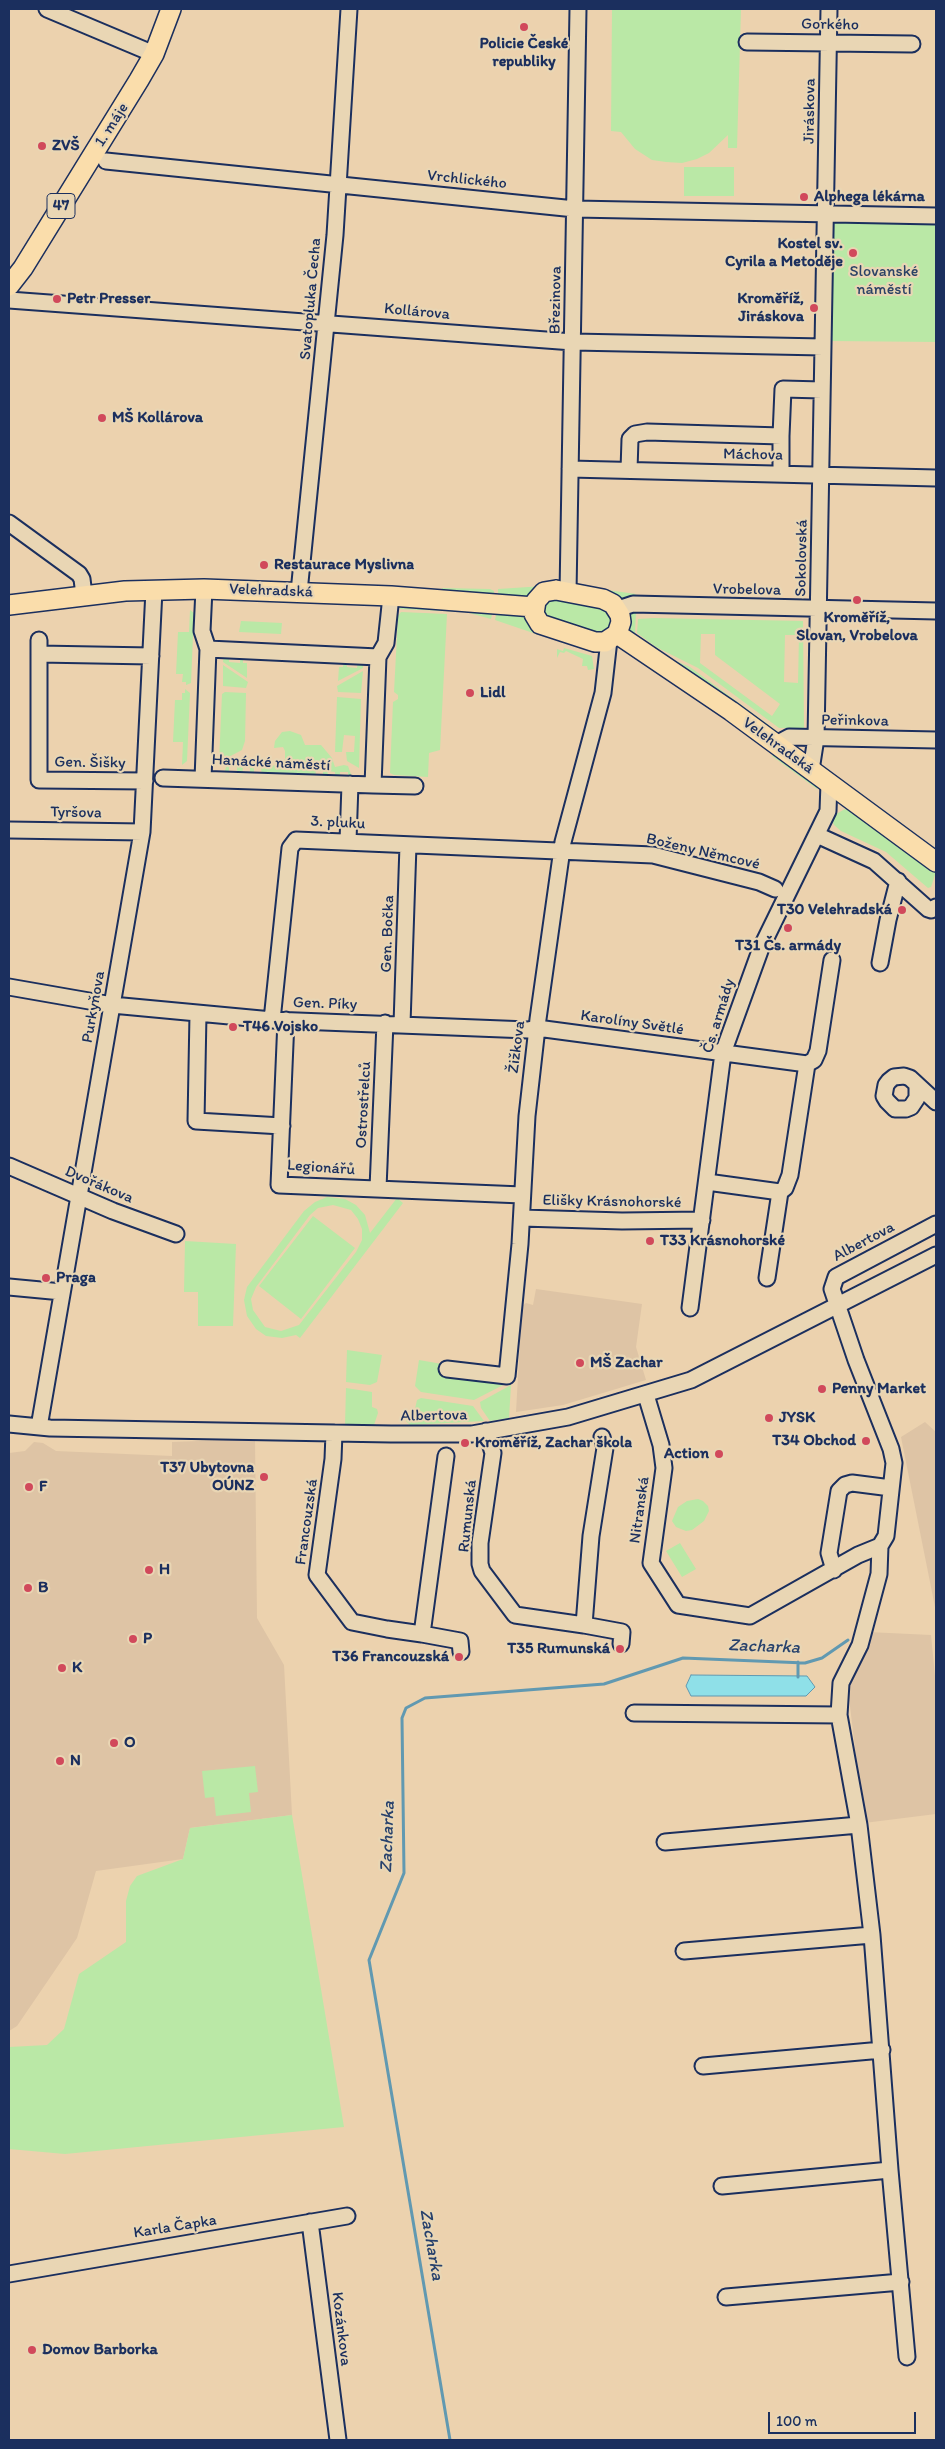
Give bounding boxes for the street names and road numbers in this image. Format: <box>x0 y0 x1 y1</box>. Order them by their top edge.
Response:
street label: Gorkého <box>801 15 859 35</box>
street label: Jiráskova <box>800 78 820 144</box>
street label: 1. máje <box>91 100 133 150</box>
street label: Vrchlického <box>426 166 508 194</box>
road number: 47 <box>47 194 75 218</box>
street label: Svatopluka Čecha <box>296 237 326 361</box>
street label: Březinova <box>546 266 566 334</box>
street label: Kollárova <box>383 300 451 324</box>
street label: Máchova <box>723 445 783 465</box>
street label: Sokolovská <box>792 519 812 597</box>
street label: Velehradská <box>229 580 313 602</box>
street label: Vrobelova <box>713 580 781 600</box>
street label: Peřinkova <box>821 711 889 731</box>
street label: Velehradská <box>738 714 818 778</box>
street label: Hanácké náměstí <box>211 750 331 776</box>
street label: Gen. Šišky <box>54 753 126 773</box>
street label: Tyršova <box>50 803 102 823</box>
street label: 3. pluku <box>310 812 366 834</box>
street label: Boženy Němcové <box>644 830 762 874</box>
street label: Gen. Bočka <box>377 895 399 973</box>
street label: Purkyňova <box>78 969 110 1045</box>
street label: Čs. armády <box>699 976 739 1056</box>
street label: Gen. Píky <box>293 993 357 1015</box>
street label: Karolíny Světlé <box>579 1006 685 1040</box>
street label: Žižkova <box>504 1020 530 1074</box>
street label: Ostrostřelců <box>352 1061 376 1149</box>
street label: Legionářů <box>286 1156 356 1180</box>
street label: Dvořákova <box>62 1162 136 1208</box>
street label: Elišky Krásnohorské <box>542 1191 682 1213</box>
street label: Albertova <box>830 1218 898 1266</box>
street label: Albertova <box>400 1406 468 1426</box>
street label: Nitranská <box>626 1475 654 1545</box>
street label: Francouzská <box>291 1478 323 1566</box>
street label: Rumunská <box>455 1479 481 1553</box>
street label: Karla Čapka <box>132 2211 218 2243</box>
street label: Kozánkova <box>327 2291 355 2367</box>

